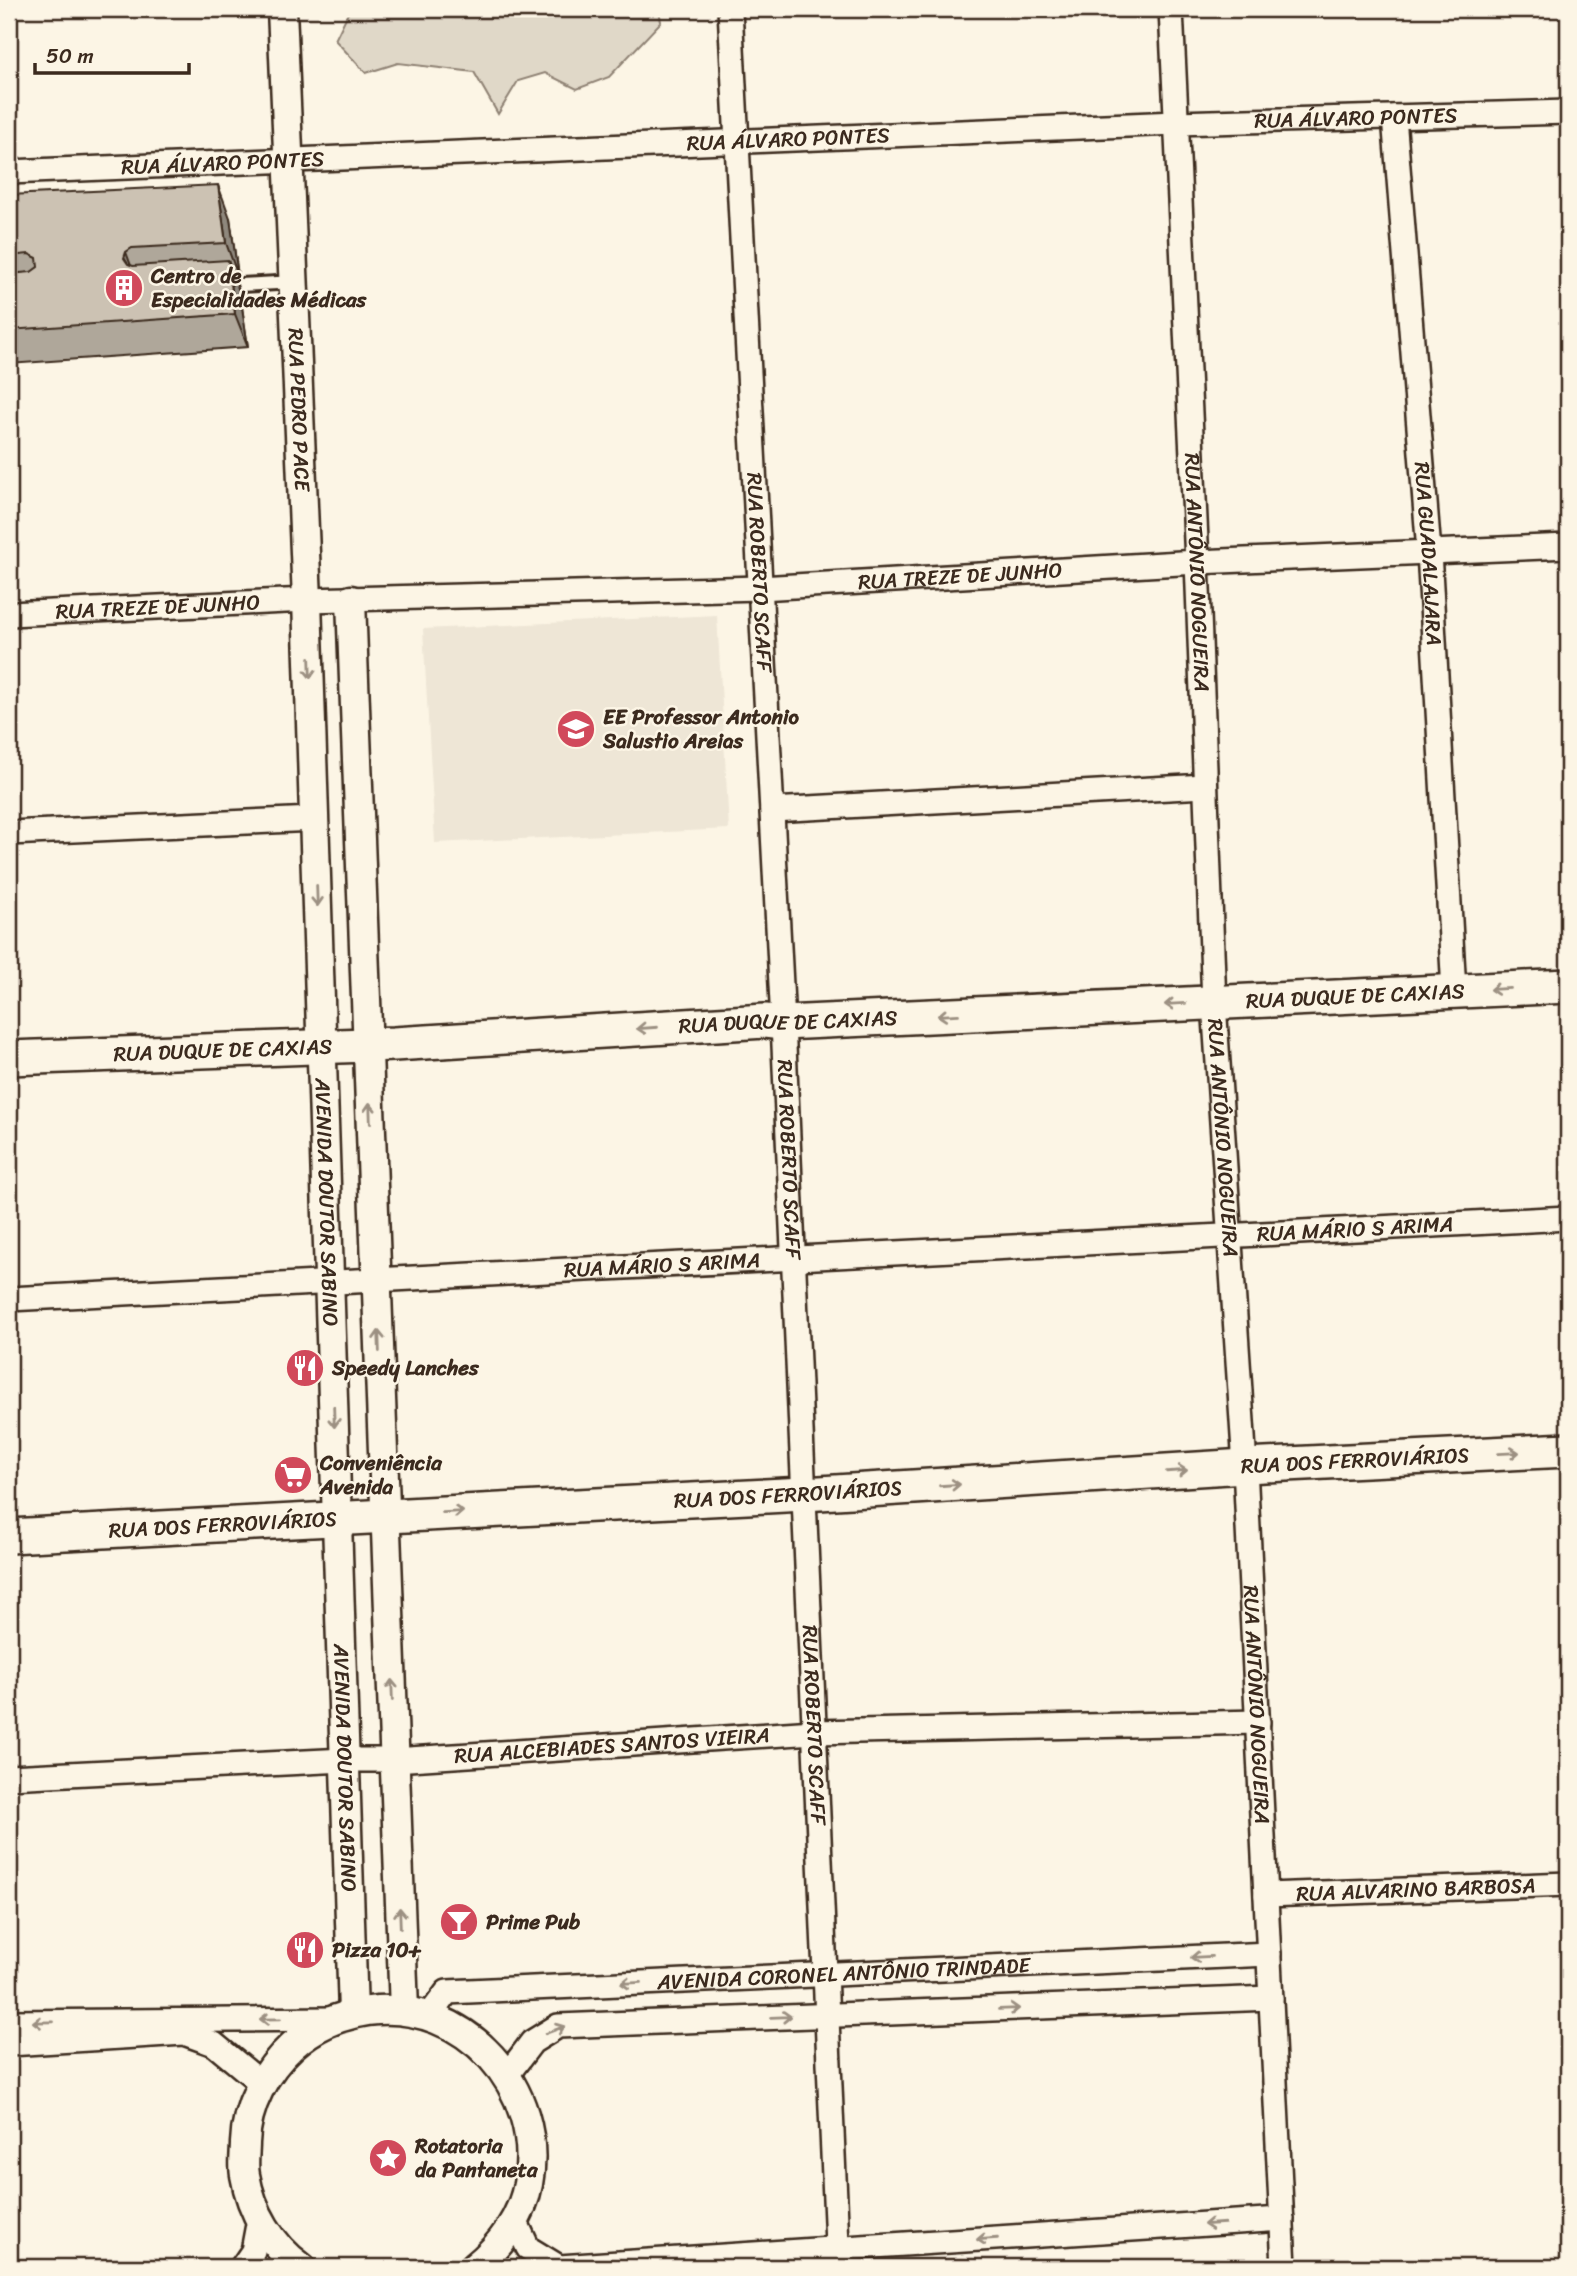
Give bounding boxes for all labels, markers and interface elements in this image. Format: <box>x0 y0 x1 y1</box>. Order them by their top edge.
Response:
scale bar <box>35 32 189 76</box>
text: 50 m <box>46 37 94 75</box>
street label: RUA ÁLVARO PONTES <box>1254 96 1458 140</box>
street label: RUA ÁLVARO PONTES <box>686 116 891 163</box>
street label: RUA ÁLVARO PONTES <box>120 140 325 186</box>
place label: Centro de Especialidades Médicas <box>150 257 368 319</box>
building icon: Centro de Especialidades Médicas <box>103 267 145 309</box>
street label: RUA PEDRO PACE <box>277 327 321 493</box>
street label: RUA ANTÔNIO NOGUEIRA <box>1173 452 1221 693</box>
street label: RUA GUADALAJARA <box>1403 460 1453 647</box>
street label: RUA ROBERTO SCAFF <box>735 471 784 675</box>
street label: RUA TREZE DE JUNHO <box>857 551 1063 601</box>
street label: RUA TREZE DE JUNHO <box>55 583 261 631</box>
one-way arrow <box>303 656 316 679</box>
place label: EE Professor Antonio Salustio Areias <box>602 698 800 760</box>
school or university icon: EE Professor Antonio Salustio Areias <box>555 708 597 750</box>
one-way arrow <box>310 884 323 907</box>
street label: RUA DUQUE DE CAXIAS <box>1245 972 1466 1020</box>
one-way arrow <box>1489 983 1512 996</box>
one-way arrow <box>1164 998 1187 1011</box>
street label: RUA DUQUE DE CAXIAS <box>677 999 898 1045</box>
one-way arrow <box>937 1009 959 1022</box>
street label: RUA ANTÔNIO NOGUEIRA <box>1196 1017 1250 1258</box>
one-way arrow <box>636 1022 659 1035</box>
street label: RUA DUQUE DE CAXIAS <box>113 1027 333 1073</box>
street label: RUA ROBERTO SCAFF <box>766 1059 813 1262</box>
street label: AVENIDA DOUTOR SABINO <box>304 1076 350 1327</box>
one-way arrow <box>364 1102 377 1125</box>
street label: RUA MÁRIO S ARIMA <box>1256 1205 1454 1253</box>
street label: RUA MÁRIO S ARIMA <box>563 1241 761 1289</box>
one-way arrow <box>372 1329 385 1352</box>
restaurant icon: Speedy Lanches <box>284 1347 326 1389</box>
place label: Speedy Lanches <box>331 1349 480 1387</box>
one-way arrow <box>327 1405 340 1428</box>
street label: RUA DOS FERROVIÁRIOS <box>1240 1436 1470 1485</box>
place label: Conveniência Avenida <box>319 1444 443 1506</box>
one-way arrow <box>1498 1446 1521 1459</box>
supermarket icon: Conveniência Avenida <box>272 1454 314 1496</box>
one-way arrow <box>1165 1464 1188 1477</box>
street label: RUA DOS FERROVIÁRIOS <box>673 1469 903 1520</box>
one-way arrow <box>938 1478 961 1491</box>
street label: RUA DOS FERROVIÁRIOS <box>108 1500 338 1550</box>
one-way arrow <box>442 1505 465 1518</box>
street label: RUA ANTÔNIO NOGUEIRA <box>1232 1584 1281 1825</box>
street label: RUA ROBERTO SCAFF <box>791 1624 838 1827</box>
street label: AVENIDA DOUTOR SABINO <box>322 1642 368 1893</box>
one-way arrow <box>385 1679 398 1702</box>
street label: RUA ALCEBIADES SANTOS VIEIRA <box>453 1716 771 1775</box>
street label: RUA ALVARINO BARBOSA <box>1296 1866 1536 1913</box>
bar icon: Prime Pub <box>438 1901 480 1943</box>
place label: Prime Pub <box>486 1903 580 1941</box>
one-way arrow <box>394 1907 407 1930</box>
restaurant icon: Pizza 10+ <box>284 1929 326 1971</box>
place label: Pizza 10+ <box>332 1931 422 1969</box>
street label: AVENIDA CORONEL ANTÔNIO TRINDADE <box>655 1946 1032 2001</box>
one-way arrow <box>1190 1951 1213 1964</box>
one-way arrow <box>620 1977 643 1990</box>
one-way arrow <box>997 2002 1020 2015</box>
one-way arrow <box>770 2011 793 2024</box>
one-way arrow <box>259 2013 282 2026</box>
one-way arrow <box>31 2015 54 2028</box>
one-way arrow <box>544 2023 565 2035</box>
place label: Rotatoria da Pantaneta <box>414 2127 539 2189</box>
place icon: Rotatoria da Pantaneta <box>367 2137 409 2179</box>
one-way arrow <box>1203 2218 1225 2231</box>
one-way arrow <box>976 2233 998 2246</box>

